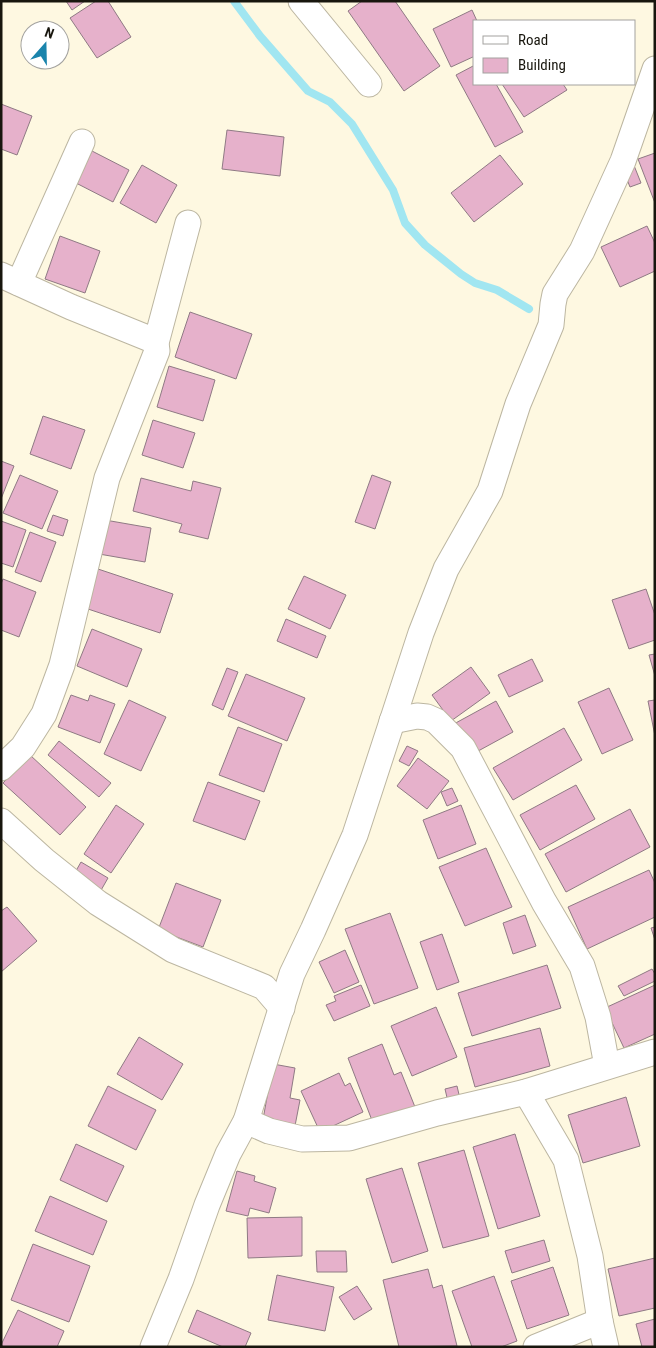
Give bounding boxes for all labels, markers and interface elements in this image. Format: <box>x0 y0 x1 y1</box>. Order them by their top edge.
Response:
north arrow <box>20 20 70 70</box>
legend <box>473 20 636 85</box>
text: N <box>43 24 56 42</box>
text: Road <box>518 31 548 49</box>
text: Building <box>518 56 566 74</box>

